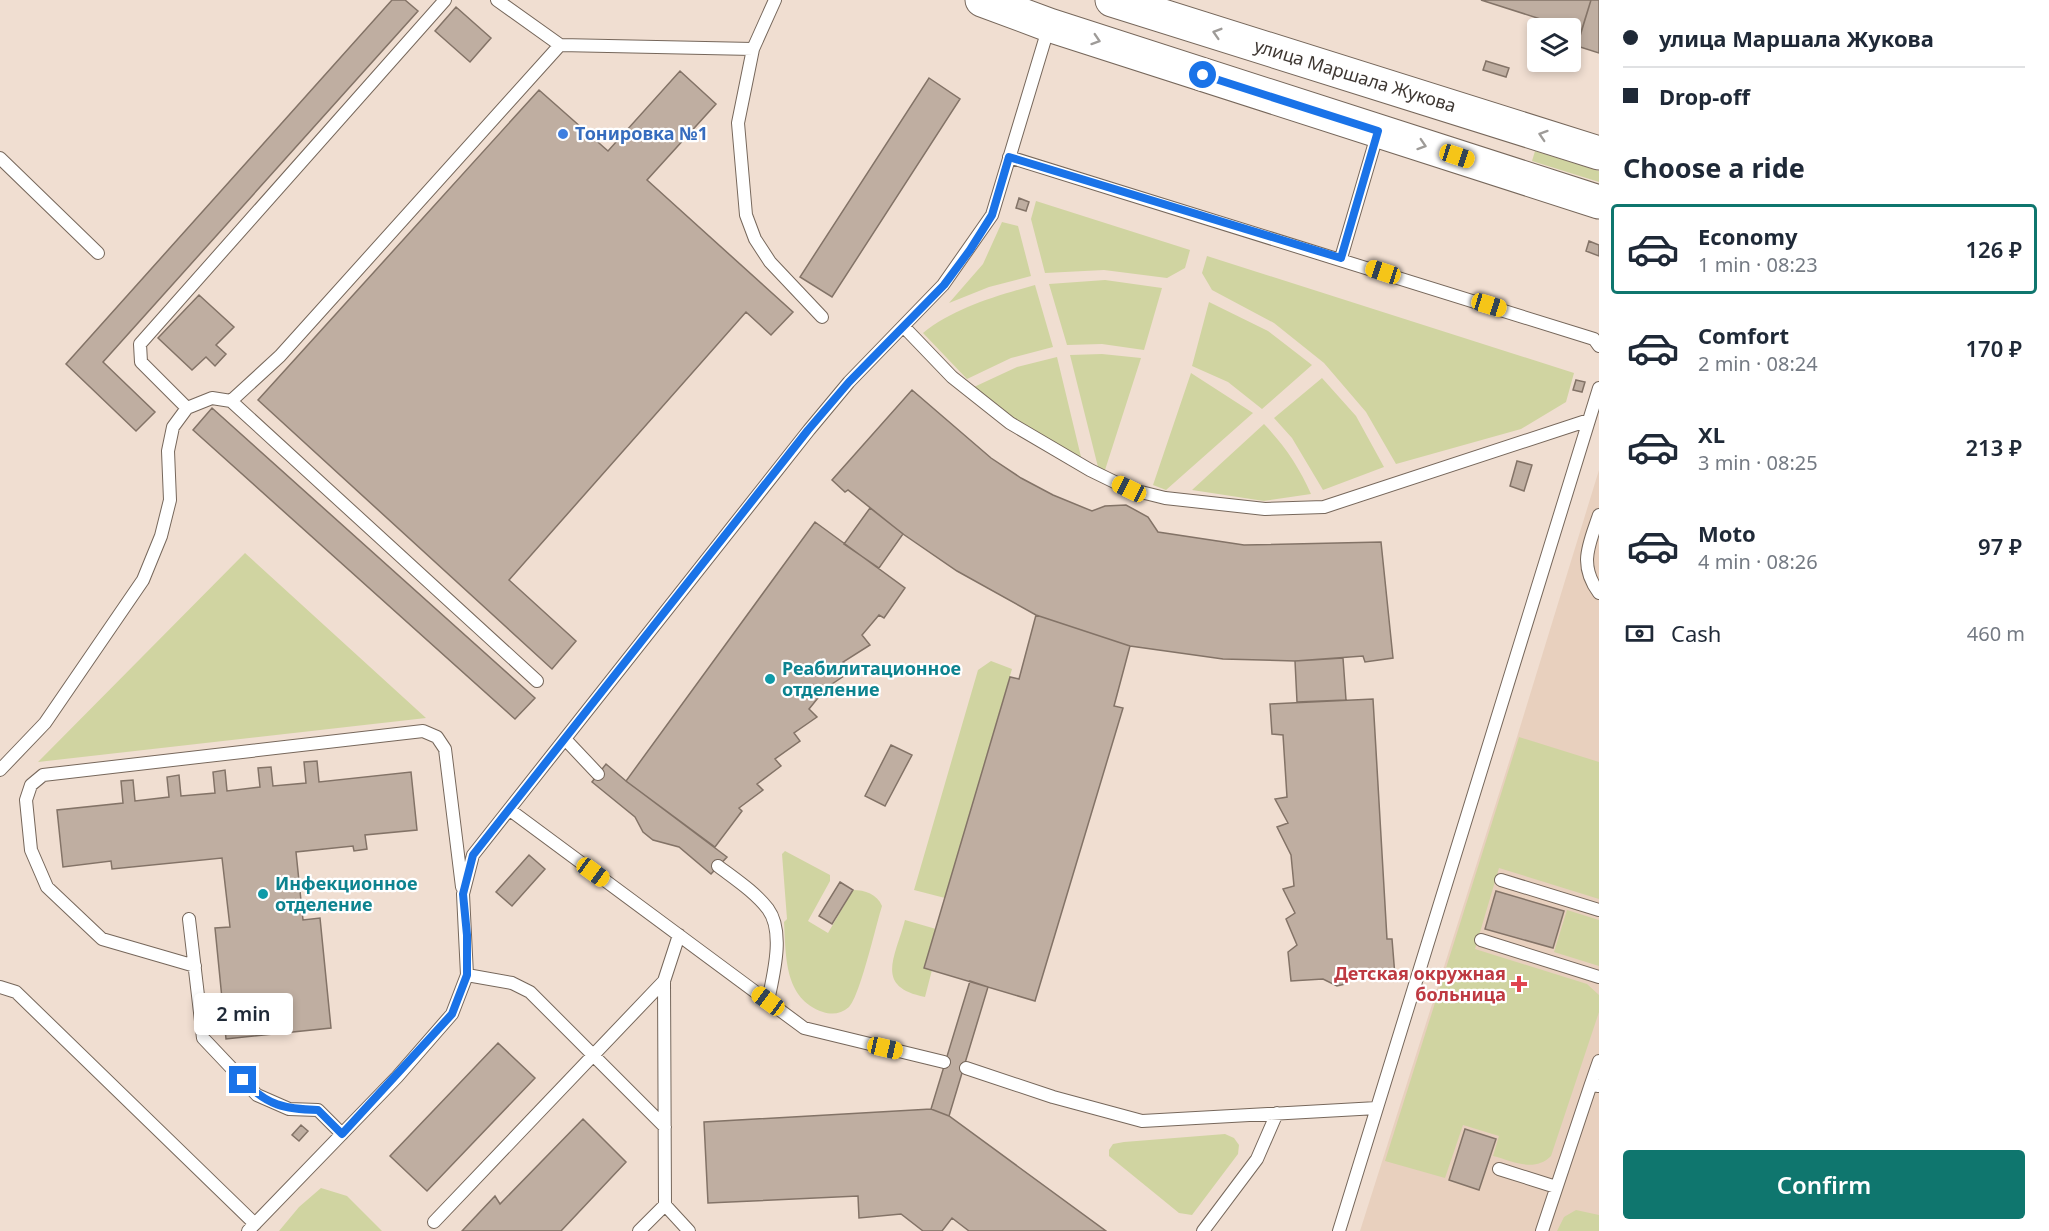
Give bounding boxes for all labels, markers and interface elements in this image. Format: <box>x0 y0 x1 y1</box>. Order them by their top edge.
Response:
map controls <box>1527 18 1581 72</box>
button: layers <box>1527 18 1581 72</box>
text: улица Маршала Жукова <box>1659 23 1934 53</box>
one-way arrow <box>1212 28 1223 40</box>
one-way arrow <box>1090 33 1101 46</box>
street label: улица Маршала Жукова <box>1252 33 1459 117</box>
route start <box>1189 61 1216 88</box>
text: Drop-off <box>1659 81 1750 111</box>
place label: Тонировка №1 <box>575 121 708 145</box>
marker: Тонировка №1 <box>556 127 570 141</box>
one-way arrow <box>1538 130 1549 142</box>
one-way arrow <box>1416 138 1427 150</box>
car <box>1437 142 1477 170</box>
text: Choose a ride <box>1623 149 1805 186</box>
text: Economy <box>1698 221 1797 251</box>
icon: car <box>1626 222 1680 276</box>
text: 126 ₽ <box>1965 234 2022 264</box>
text: 1 min · 08:23 <box>1698 251 1818 278</box>
car <box>1363 258 1403 286</box>
car <box>1469 291 1509 319</box>
text: Comfort <box>1698 320 1789 350</box>
icon: car <box>1626 321 1680 375</box>
text: 170 ₽ <box>1965 333 2022 363</box>
text: 2 min · 08:24 <box>1698 350 1818 377</box>
text: XL <box>1698 419 1725 449</box>
icon: car <box>1626 420 1680 474</box>
text: 213 ₽ <box>1965 432 2022 462</box>
text: 3 min · 08:25 <box>1698 449 1818 476</box>
car <box>1109 473 1149 505</box>
text: Moto <box>1698 518 1756 548</box>
icon: car <box>1626 519 1680 573</box>
text: 97 ₽ <box>1978 531 2022 561</box>
text: 4 min · 08:26 <box>1698 548 1818 575</box>
icon: cash <box>1623 617 1656 650</box>
text: Cash <box>1671 618 1721 648</box>
text: 460 m <box>1967 620 2025 647</box>
place label: Реабилитационное отделение <box>782 656 961 701</box>
marker: Реабилитационное отделение <box>763 672 777 686</box>
car <box>573 854 613 890</box>
place label: Инфекционное отделение <box>275 871 418 916</box>
marker: Инфекционное отделение <box>256 887 270 901</box>
place label: Детская окружная больница <box>1334 961 1506 1006</box>
marker: Детская окружная больница <box>1510 975 1528 993</box>
car <box>748 983 788 1019</box>
callout: 2 min <box>194 993 292 1035</box>
text: 2 min <box>216 1000 271 1027</box>
car <box>865 1035 905 1061</box>
route end <box>229 1066 256 1093</box>
button: Confirm <box>1623 1150 2025 1219</box>

